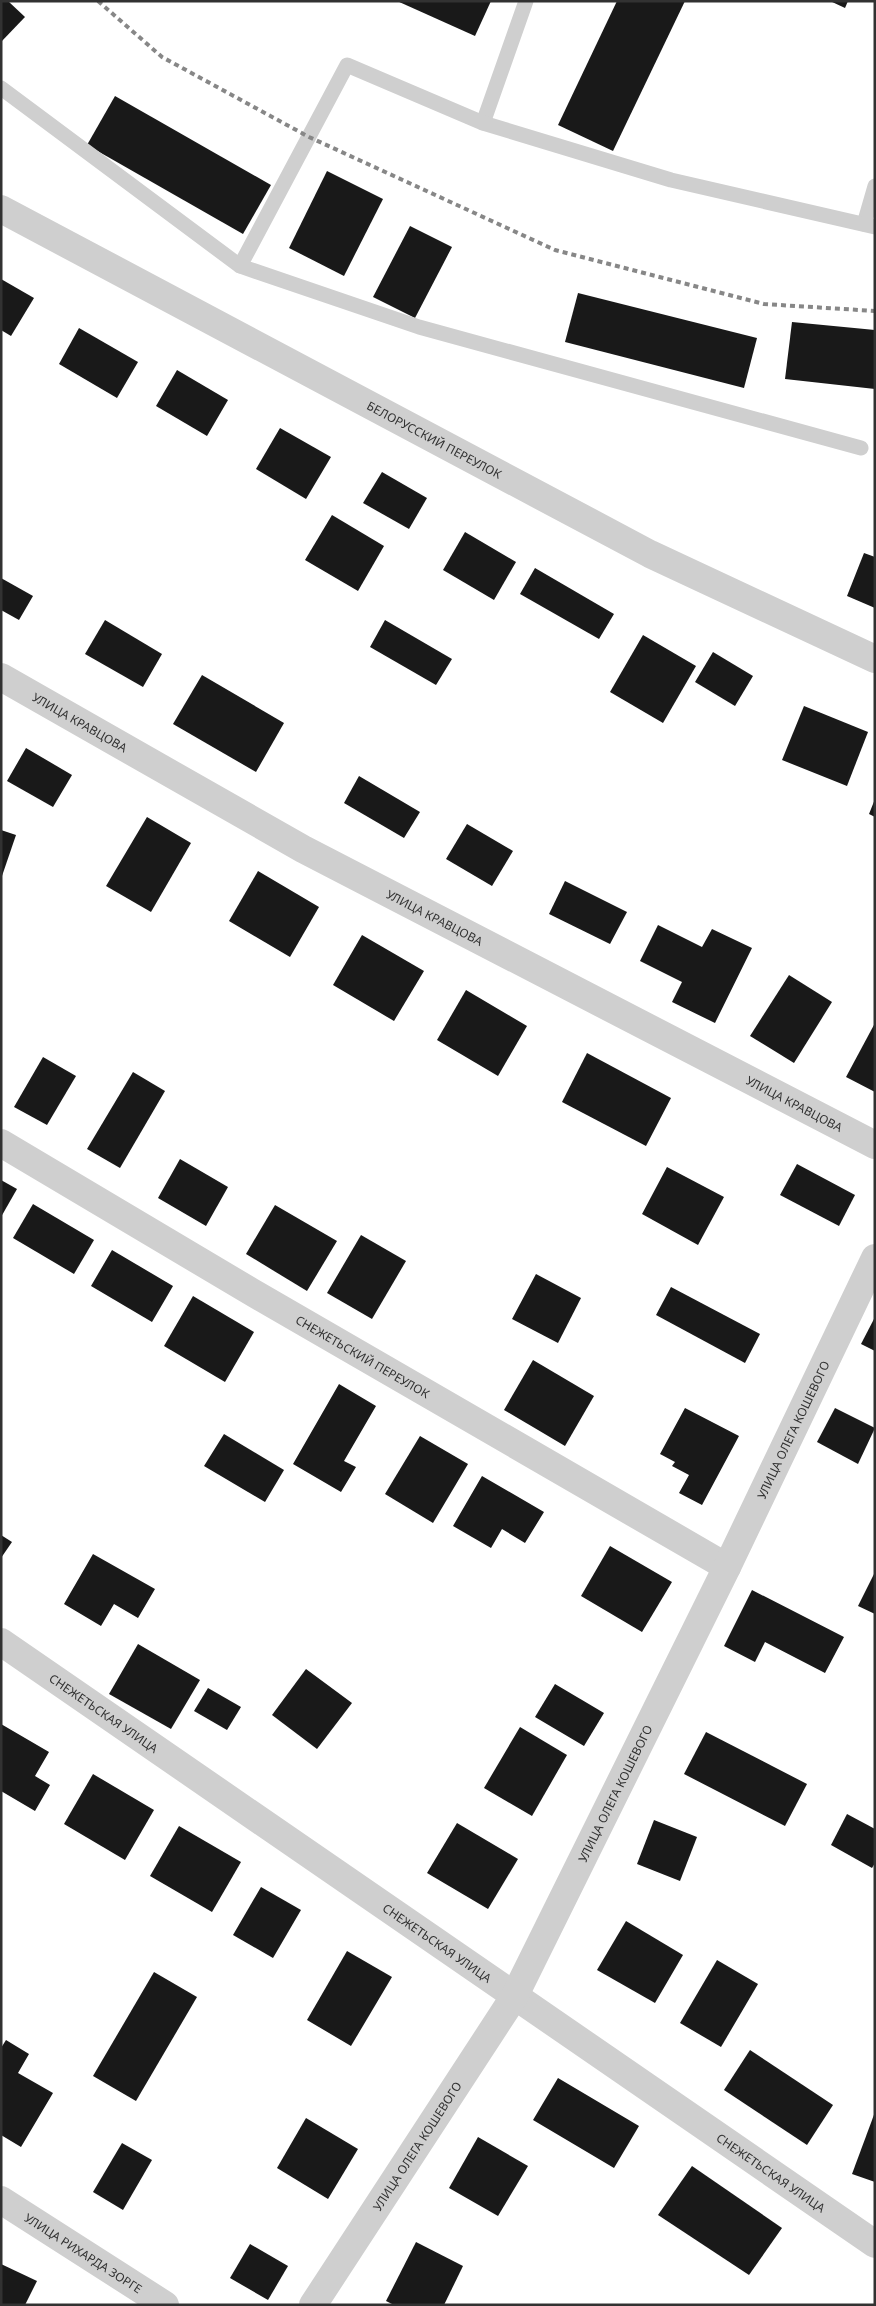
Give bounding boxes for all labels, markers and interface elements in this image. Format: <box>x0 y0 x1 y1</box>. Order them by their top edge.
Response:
street label: БЕЛОРУССКИЙ ПЕРЕУЛОК <box>364 397 505 482</box>
street label: УЛИЦА КРАВЦОВА <box>30 688 131 756</box>
street label: УЛИЦА КРАВЦОВА <box>384 885 486 949</box>
street label: УЛИЦА КРАВЦОВА <box>743 1071 846 1136</box>
street label: СНЕЖЕТЬСКИЙ ПЕРЕУЛОК <box>293 1311 433 1402</box>
street label: УЛИЦА ОЛЕГА КОШЕВОГО <box>753 1358 833 1501</box>
street label: СНЕЖЕТЬСКАЯ УЛИЦА <box>46 1669 162 1757</box>
street label: УЛИЦА ОЛЕГА КОШЕВОГО <box>574 1722 656 1865</box>
street label: СНЕЖЕТЬСКАЯ УЛИЦА <box>380 1899 496 1986</box>
street label: УЛИЦА ОЛЕГА КОШЕВОГО <box>368 2078 465 2214</box>
street label: СНЕЖЕТЬСКАЯ УЛИЦА <box>713 2129 829 2216</box>
street label: УЛИЦА РИХАРДА ЗОРГЕ <box>21 2209 146 2297</box>

